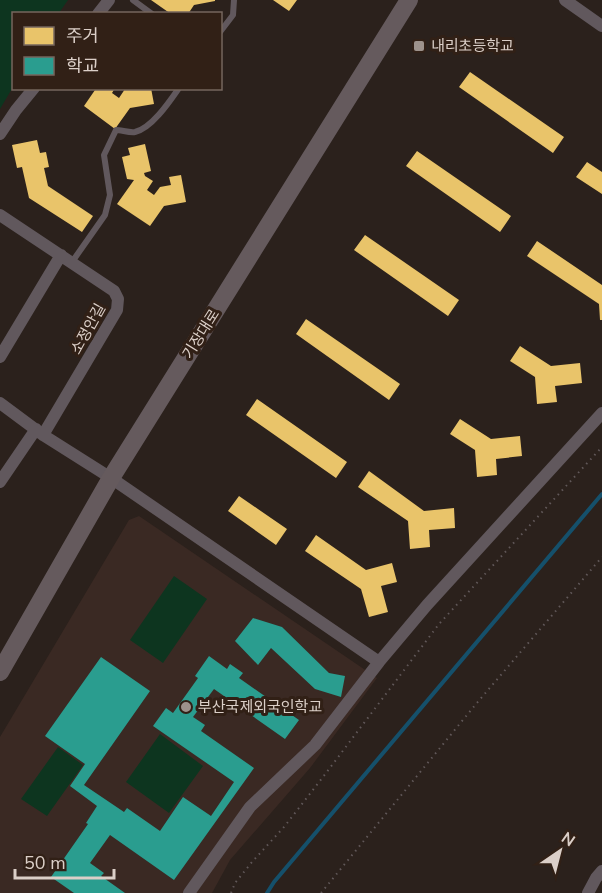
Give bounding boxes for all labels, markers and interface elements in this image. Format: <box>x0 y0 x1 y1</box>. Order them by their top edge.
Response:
legend <box>12 12 222 90</box>
text: 주거 <box>66 24 99 48</box>
place label: 내리초등학교 <box>431 36 514 56</box>
marker: 내리초등학교 <box>412 39 426 53</box>
text: 학교 <box>66 54 99 78</box>
street label: 소정안길 <box>66 300 110 358</box>
street label: 기장대로 <box>178 305 224 363</box>
place label: 부산국제외국인학교 <box>198 697 322 717</box>
marker: 부산국제외국인학교 <box>179 700 193 714</box>
north arrow <box>530 821 590 881</box>
text: N <box>557 827 579 852</box>
scale bar <box>15 842 114 880</box>
text: 50 m <box>24 851 66 875</box>

